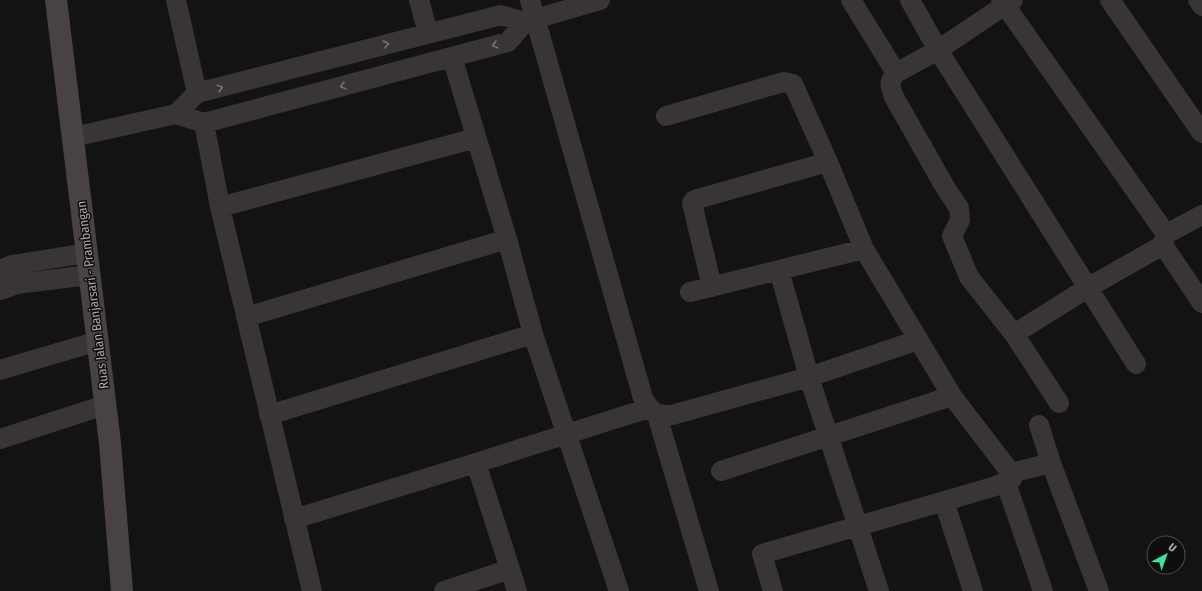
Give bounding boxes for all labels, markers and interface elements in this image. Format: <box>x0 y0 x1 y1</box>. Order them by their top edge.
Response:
one-way arrow <box>383 40 389 48</box>
one-way arrow <box>492 41 499 49</box>
one-way arrow <box>339 81 346 90</box>
one-way arrow <box>217 84 223 92</box>
street label: Ruas Jalan Banjarsari - Prambangan <box>74 200 111 390</box>
north arrow <box>1146 535 1186 575</box>
text: U <box>1166 541 1179 555</box>

